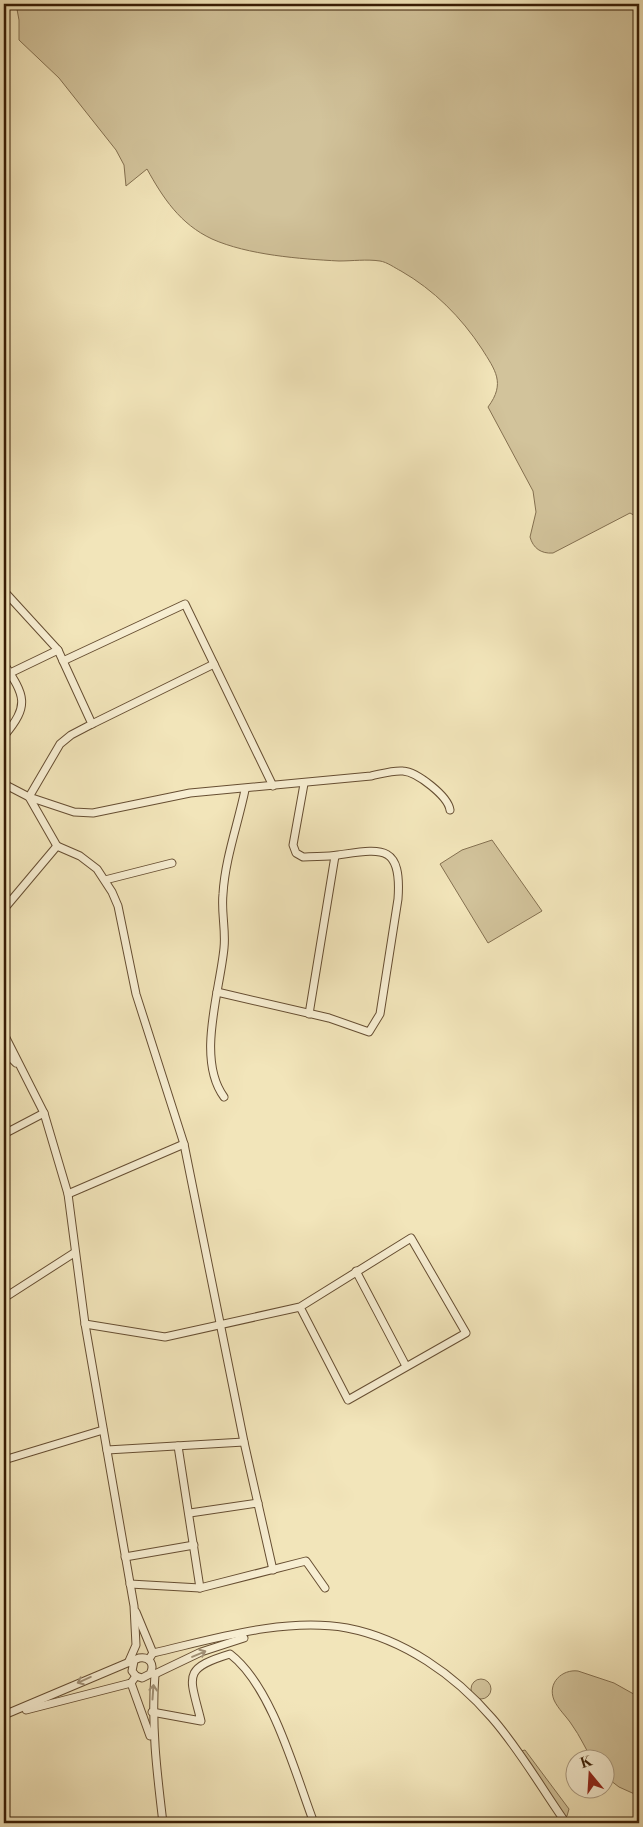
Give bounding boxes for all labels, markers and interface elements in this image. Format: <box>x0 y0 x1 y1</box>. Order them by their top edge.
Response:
one-way arrow <box>191 1648 206 1658</box>
one-way arrow <box>77 1676 92 1686</box>
one-way arrow <box>149 1684 158 1700</box>
north arrow <box>566 1750 616 1800</box>
text: K <box>578 1752 595 1773</box>

